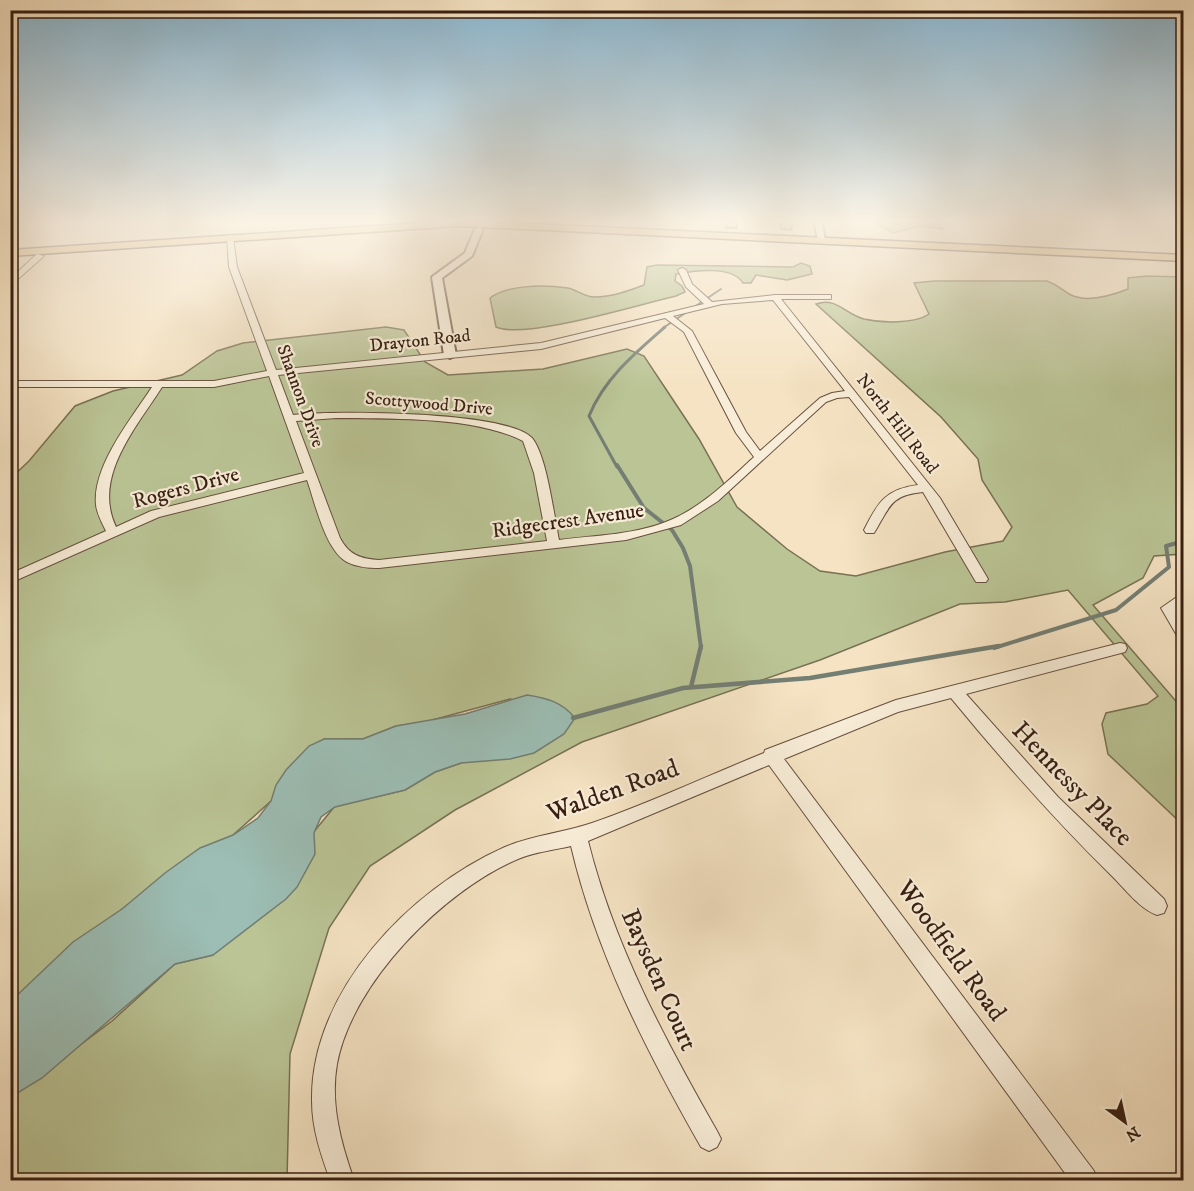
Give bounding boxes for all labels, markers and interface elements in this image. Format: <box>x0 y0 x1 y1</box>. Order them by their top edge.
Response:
street label: Drayton Road <box>368 325 472 357</box>
street label: Shannon Drive <box>271 342 329 450</box>
street label: North Hill Road <box>851 370 943 478</box>
street label: Scottywood Drive <box>364 387 494 421</box>
street label: Rogers Drive <box>130 461 242 515</box>
street label: Ridgecrest Avenue <box>490 497 646 545</box>
street label: Hennessy Place <box>1004 715 1140 853</box>
street label: Walden Road <box>542 752 683 830</box>
street label: Woodfield Road <box>888 873 1013 1028</box>
street label: Baysden Court <box>613 904 705 1056</box>
north arrow <box>1095 1092 1155 1152</box>
text: N <box>1122 1122 1144 1146</box>

